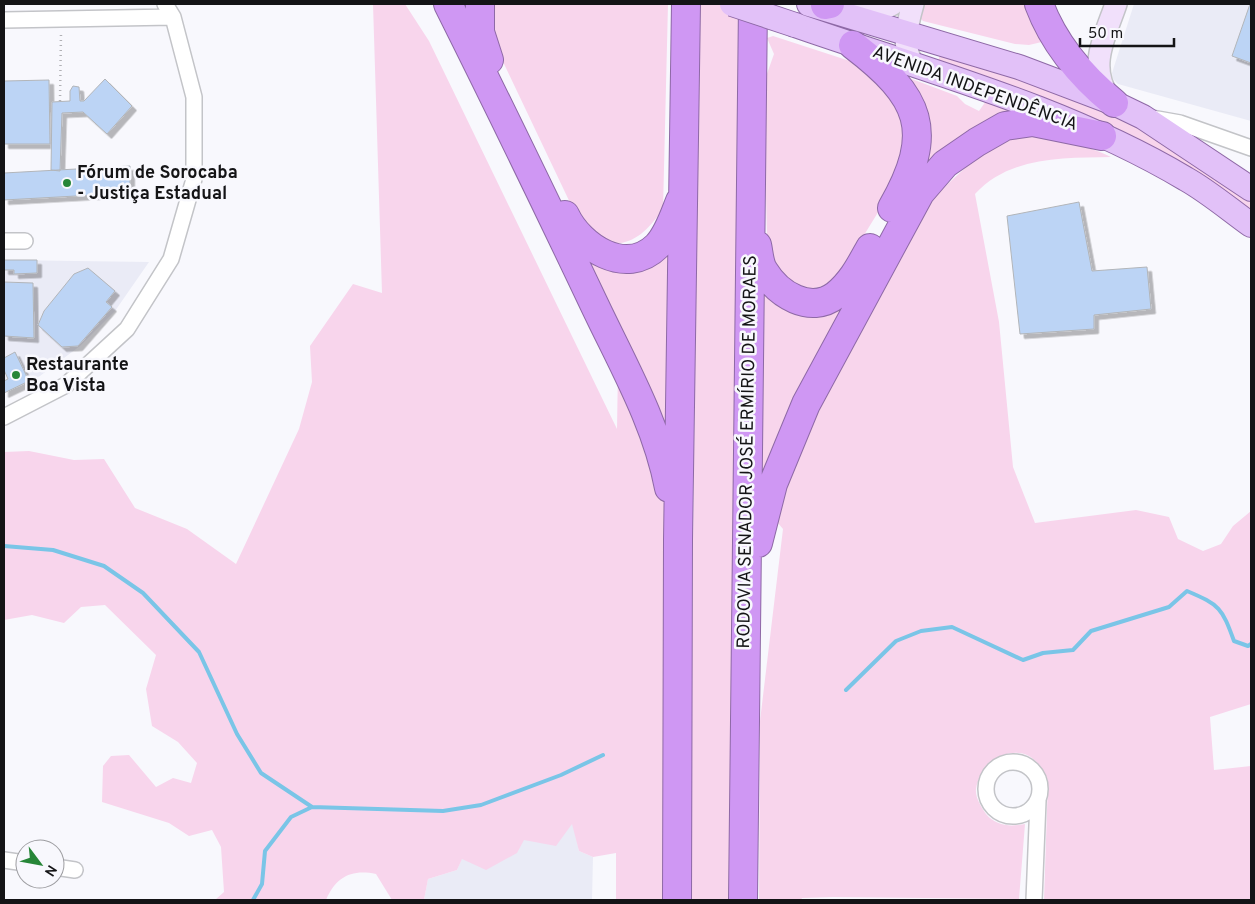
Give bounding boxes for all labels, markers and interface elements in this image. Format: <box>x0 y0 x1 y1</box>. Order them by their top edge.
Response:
scale bar <box>1080 15 1174 47</box>
text: 50 m <box>1088 25 1123 44</box>
street label: AVENIDA INDEPENDÊNCIA <box>869 39 1081 137</box>
place label: Fórum de Sorocaba - Justiça Estadual <box>77 162 238 206</box>
marker: Fórum de Sorocaba - Justiça Estadual <box>61 177 73 189</box>
street label: RODOVIA SENADOR JOSÉ ERMÍRIO DE MORAES <box>731 255 763 649</box>
place label: Restaurante Boa Vista <box>26 354 129 398</box>
marker: Restaurante Boa Vista <box>10 369 22 381</box>
north arrow <box>15 839 65 889</box>
text: N <box>40 861 60 879</box>

